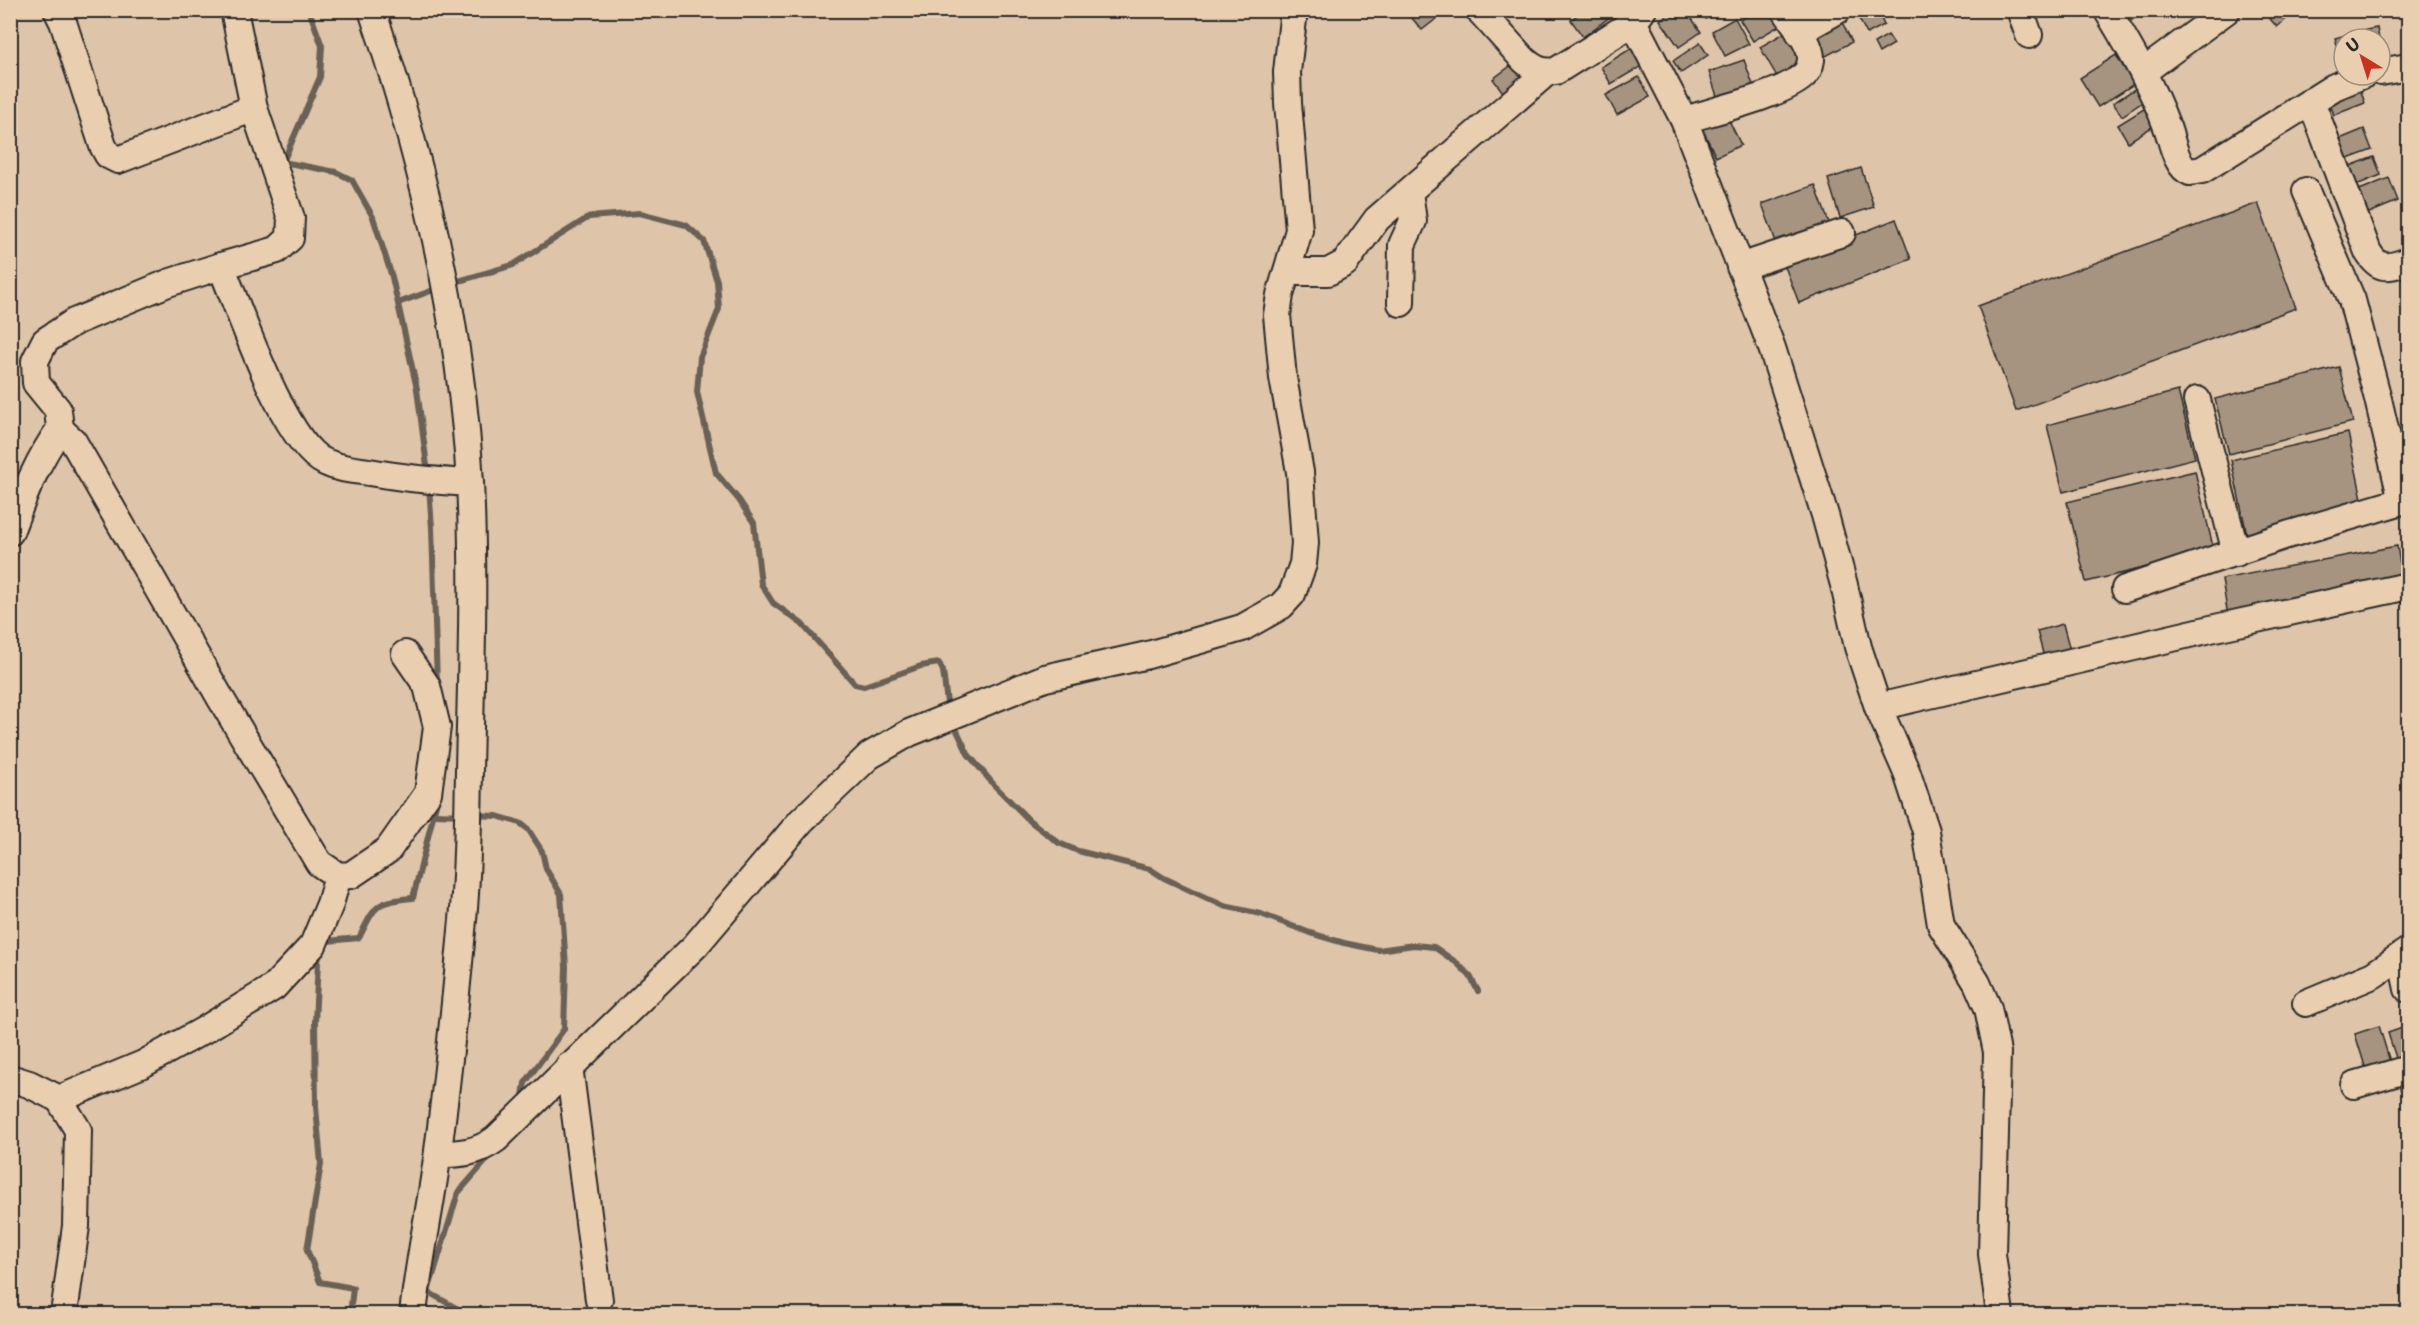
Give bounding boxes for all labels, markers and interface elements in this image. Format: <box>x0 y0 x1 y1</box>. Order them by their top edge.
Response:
north arrow <box>2332 27 2392 87</box>
text: U <box>2340 31 2364 58</box>

